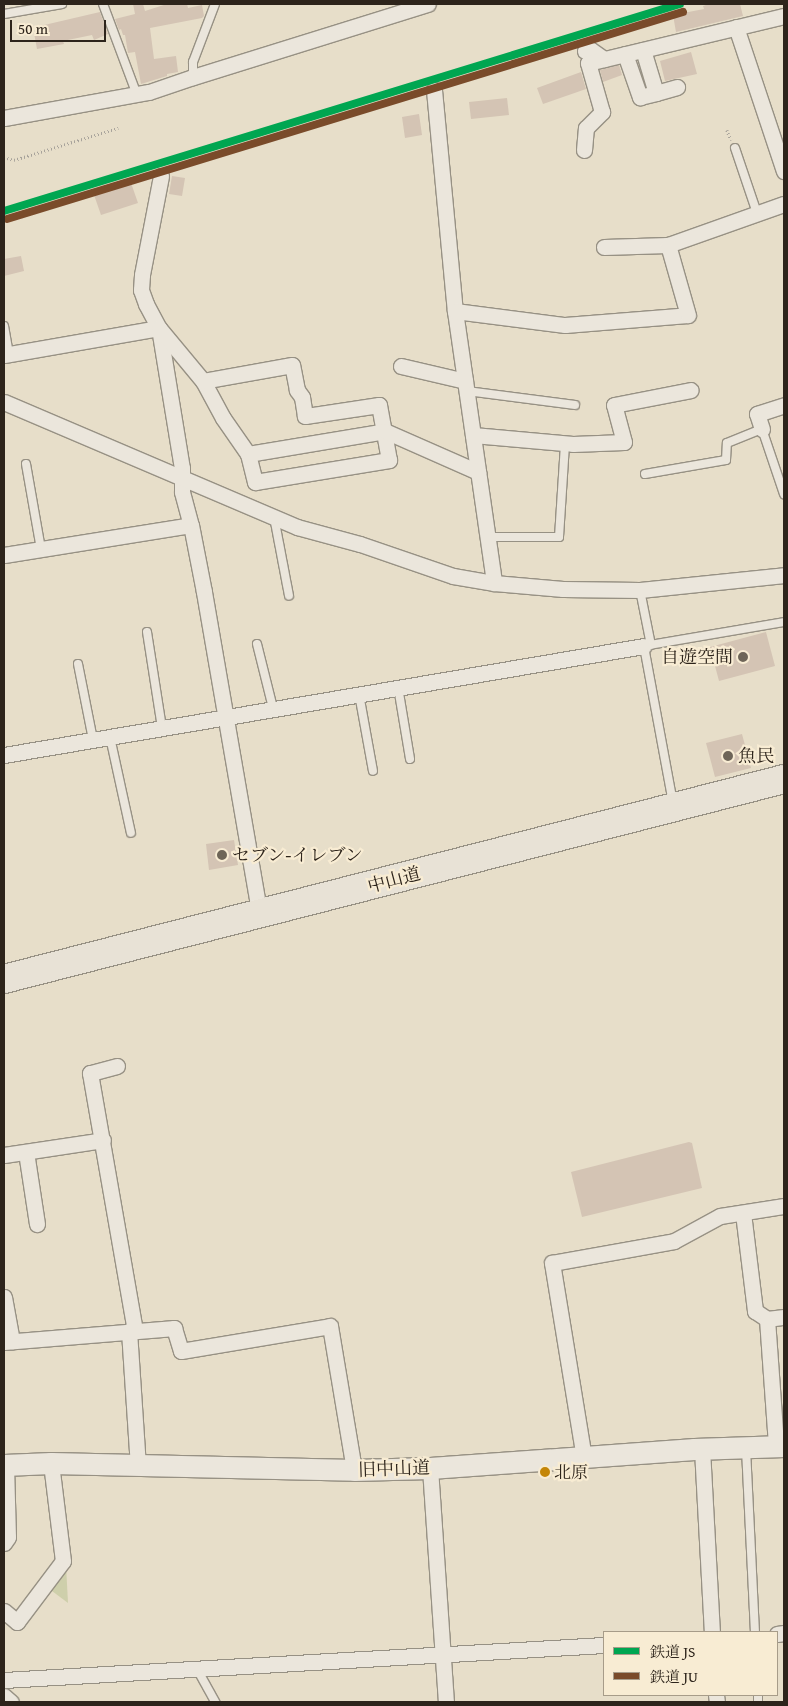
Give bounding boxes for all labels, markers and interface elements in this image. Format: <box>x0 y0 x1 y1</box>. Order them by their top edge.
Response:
scale bar <box>12 10 109 42</box>
text: 50 m <box>18 18 48 39</box>
place label: 自遊空間 <box>661 646 733 668</box>
marker: 自遊空間 <box>737 651 749 663</box>
place label: 魚民 <box>738 745 774 767</box>
marker: 魚民 <box>722 750 734 762</box>
place label: セブン-イレブン <box>232 844 364 866</box>
marker: セブン-イレブン <box>216 849 228 861</box>
street label: 中山道 <box>365 863 423 897</box>
street label: 旧中山道 <box>358 1457 430 1481</box>
place label: 北原 <box>554 1462 588 1482</box>
marker: 北原 <box>540 1467 550 1477</box>
legend <box>603 1631 778 1696</box>
text: 鉄道 JS <box>650 1641 695 1662</box>
text: 鉄道 JU <box>650 1666 698 1687</box>

